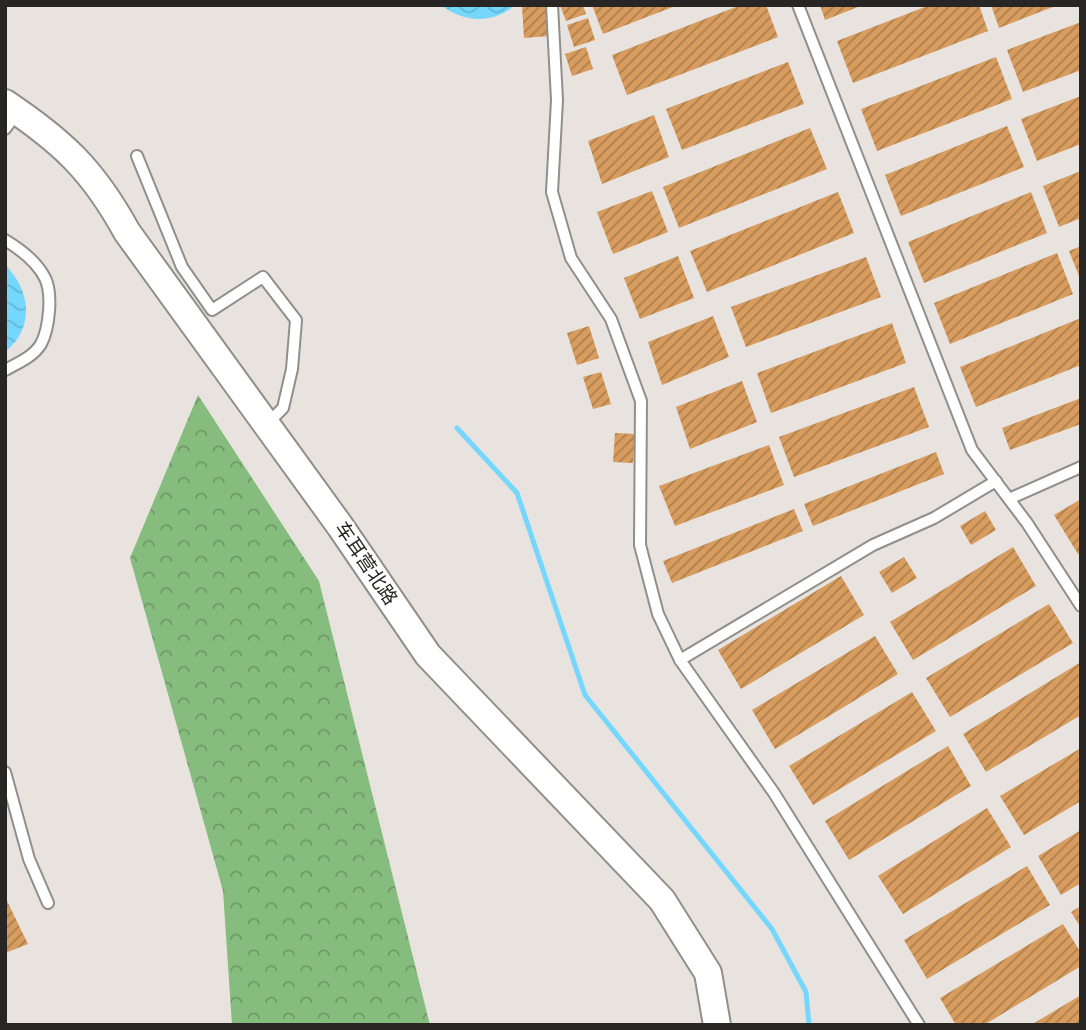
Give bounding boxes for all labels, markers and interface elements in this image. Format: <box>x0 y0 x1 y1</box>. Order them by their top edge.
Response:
street label: 车耳营北路 <box>328 518 402 610</box>

